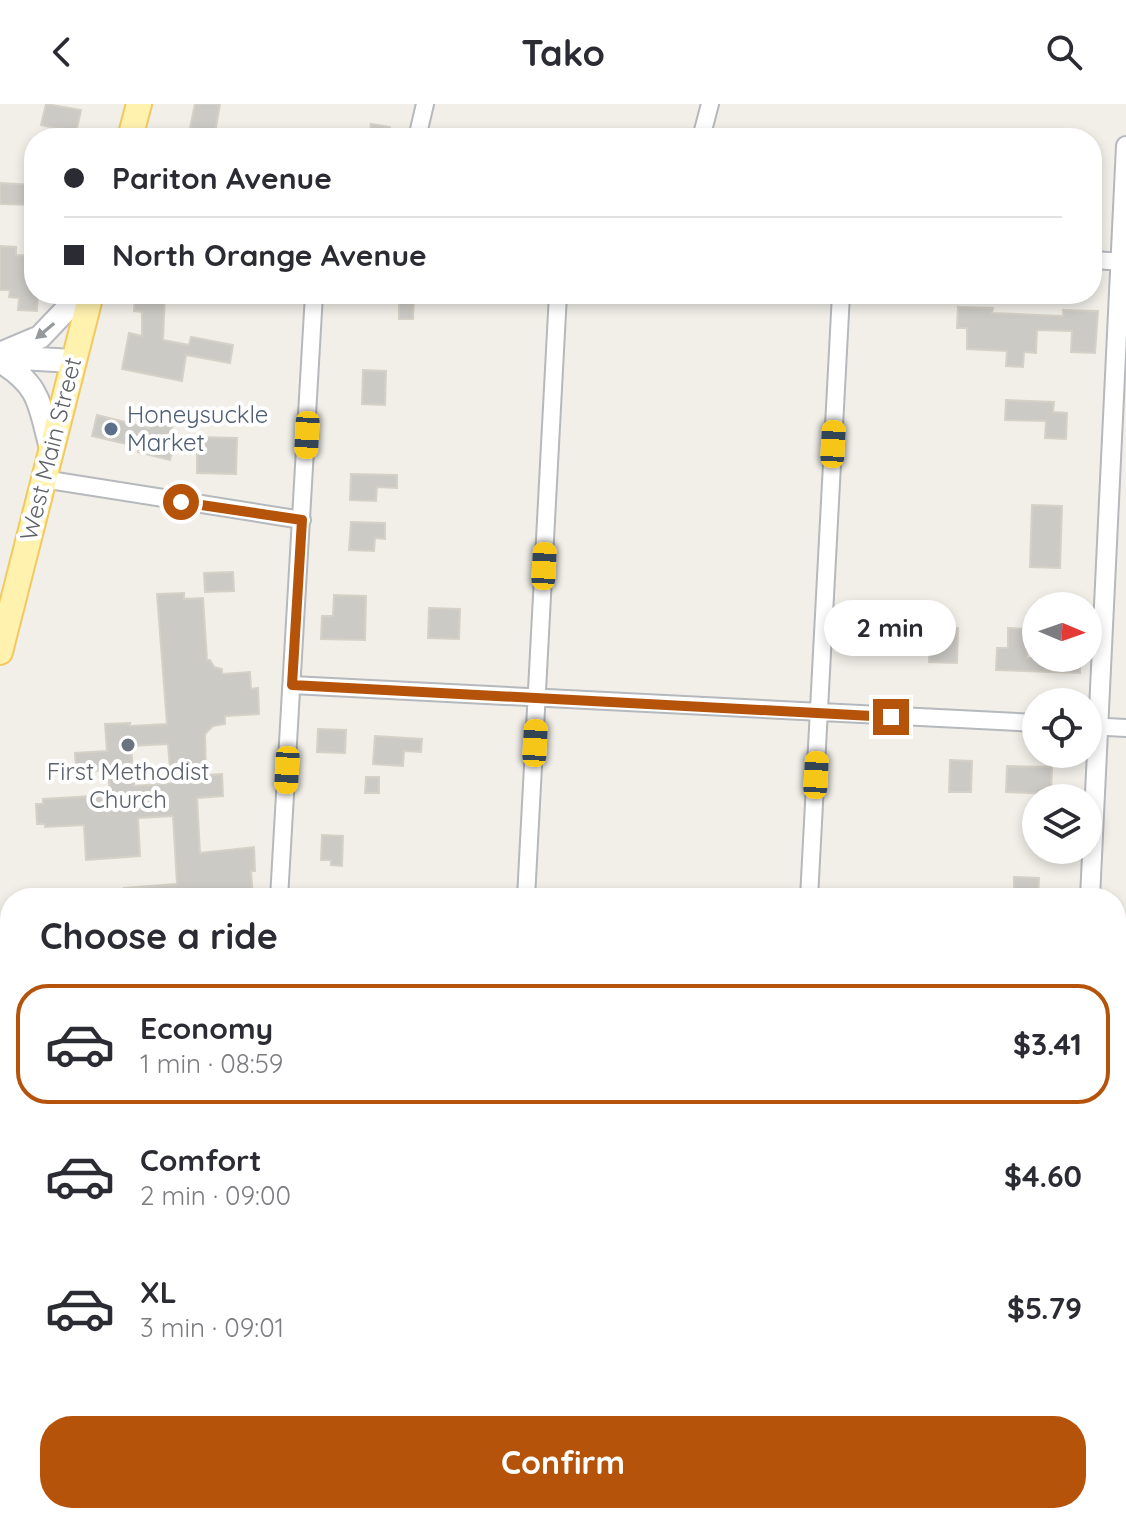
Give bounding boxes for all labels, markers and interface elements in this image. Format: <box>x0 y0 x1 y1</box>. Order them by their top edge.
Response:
icon: back <box>40 30 84 74</box>
text: Tako <box>521 30 605 75</box>
icon: search <box>1042 30 1086 74</box>
text: Pariton Avenue <box>112 159 332 197</box>
text: North Orange Avenue <box>112 236 427 274</box>
one-way arrow <box>36 322 56 339</box>
street label: West Main Street <box>13 354 87 544</box>
place label: Honeysuckle Market <box>127 399 268 457</box>
car <box>294 410 320 460</box>
car <box>820 419 846 469</box>
marker: Honeysuckle Market <box>102 420 120 438</box>
route start <box>163 484 199 520</box>
car <box>531 541 557 591</box>
north arrow <box>1022 592 1102 672</box>
map controls <box>1022 592 1102 864</box>
callout: 2 min <box>825 601 957 657</box>
text: 2 min <box>856 611 924 644</box>
button: locate <box>1022 688 1102 768</box>
route end <box>873 699 909 735</box>
car <box>522 718 548 768</box>
marker: First Methodist Church <box>119 736 137 754</box>
car <box>274 745 300 795</box>
car <box>803 750 829 800</box>
place label: First Methodist Church <box>47 756 209 814</box>
button: layers <box>1022 784 1102 864</box>
text: Choose a ride <box>40 913 278 958</box>
icon: car <box>44 1008 116 1080</box>
text: Economy <box>140 1009 273 1047</box>
text: $3.41 <box>1013 1025 1082 1063</box>
text: 1 min · 08:59 <box>140 1047 283 1080</box>
icon: car <box>44 1140 116 1212</box>
text: Comfort <box>140 1141 261 1179</box>
text: $4.60 <box>1004 1157 1082 1195</box>
text: 2 min · 09:00 <box>140 1179 291 1212</box>
icon: car <box>44 1272 116 1344</box>
text: XL <box>140 1273 177 1311</box>
text: $5.79 <box>1007 1289 1082 1327</box>
text: 3 min · 09:01 <box>140 1311 284 1344</box>
button: Confirm <box>40 1416 1086 1508</box>

